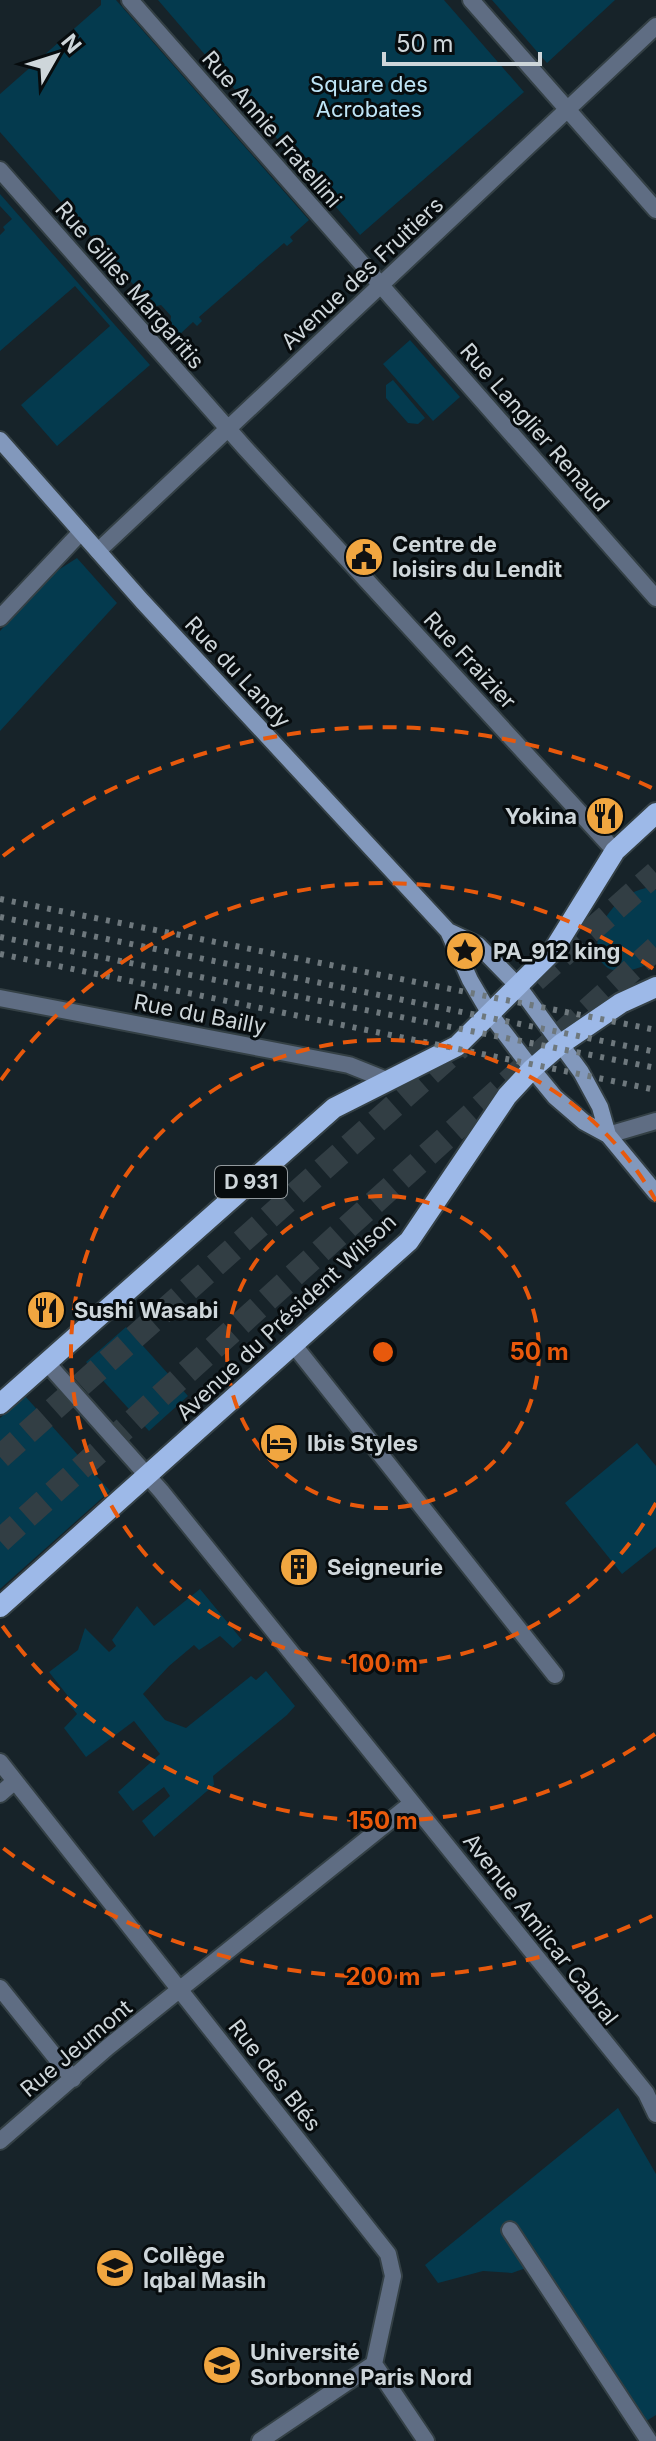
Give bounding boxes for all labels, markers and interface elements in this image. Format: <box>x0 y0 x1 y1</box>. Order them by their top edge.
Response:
north arrow <box>16 16 96 96</box>
scale bar <box>384 16 540 66</box>
text: N <box>56 29 87 58</box>
text: 50 m <box>396 29 454 58</box>
street label: Rue Annie Fratellini <box>197 45 347 213</box>
park label: Square des Acrobates <box>310 71 428 122</box>
street label: Avenue des Fruitiers <box>276 191 448 355</box>
street label: Rue Gilles Margaritis <box>50 196 210 374</box>
street label: Rue Langlier Renaud <box>455 338 615 516</box>
place label: Centre de loisirs du Lendit <box>392 531 562 582</box>
public building icon: Centre de loisirs du Lendit <box>343 536 385 578</box>
street label: Rue Fraizier <box>419 606 521 714</box>
street label: Rue du Landy <box>180 611 296 733</box>
restaurant icon: Yokina <box>584 795 626 837</box>
place label: Yokina <box>505 803 577 829</box>
place icon: PA_912 king <box>444 930 486 972</box>
place label: PA_912 king <box>493 938 621 964</box>
street label: Rue du Bailly <box>132 988 268 1040</box>
road number: D 931 <box>215 1166 287 1198</box>
street label: Avenue du Président Wilson <box>171 1208 401 1426</box>
restaurant icon: Sushi Wasabi <box>25 1289 67 1331</box>
place label: Sushi Wasabi <box>74 1297 219 1323</box>
text: 50 m <box>509 1337 569 1366</box>
centre of rings <box>369 1338 397 1366</box>
hotel icon: Ibis Styles <box>258 1422 300 1464</box>
place label: Ibis Styles <box>307 1430 418 1456</box>
building icon: Seigneurie <box>278 1546 320 1588</box>
place label: Seigneurie <box>327 1554 443 1580</box>
text: 100 m <box>348 1649 418 1678</box>
text: 150 m <box>348 1806 418 1835</box>
street label: Avenue Amilcar Cabral <box>458 1828 624 2030</box>
text: 200 m <box>345 1962 421 1991</box>
street label: Rue Jeumont <box>15 1994 137 2102</box>
street label: Rue des Blés <box>223 2014 327 2136</box>
place label: Collège Iqbal Masih <box>143 2242 266 2293</box>
school or university icon: Collège Iqbal Masih <box>94 2247 136 2289</box>
place label: Université Sorbonne Paris Nord <box>250 2339 472 2390</box>
school or university icon: Université Sorbonne Paris Nord <box>201 2344 243 2386</box>

